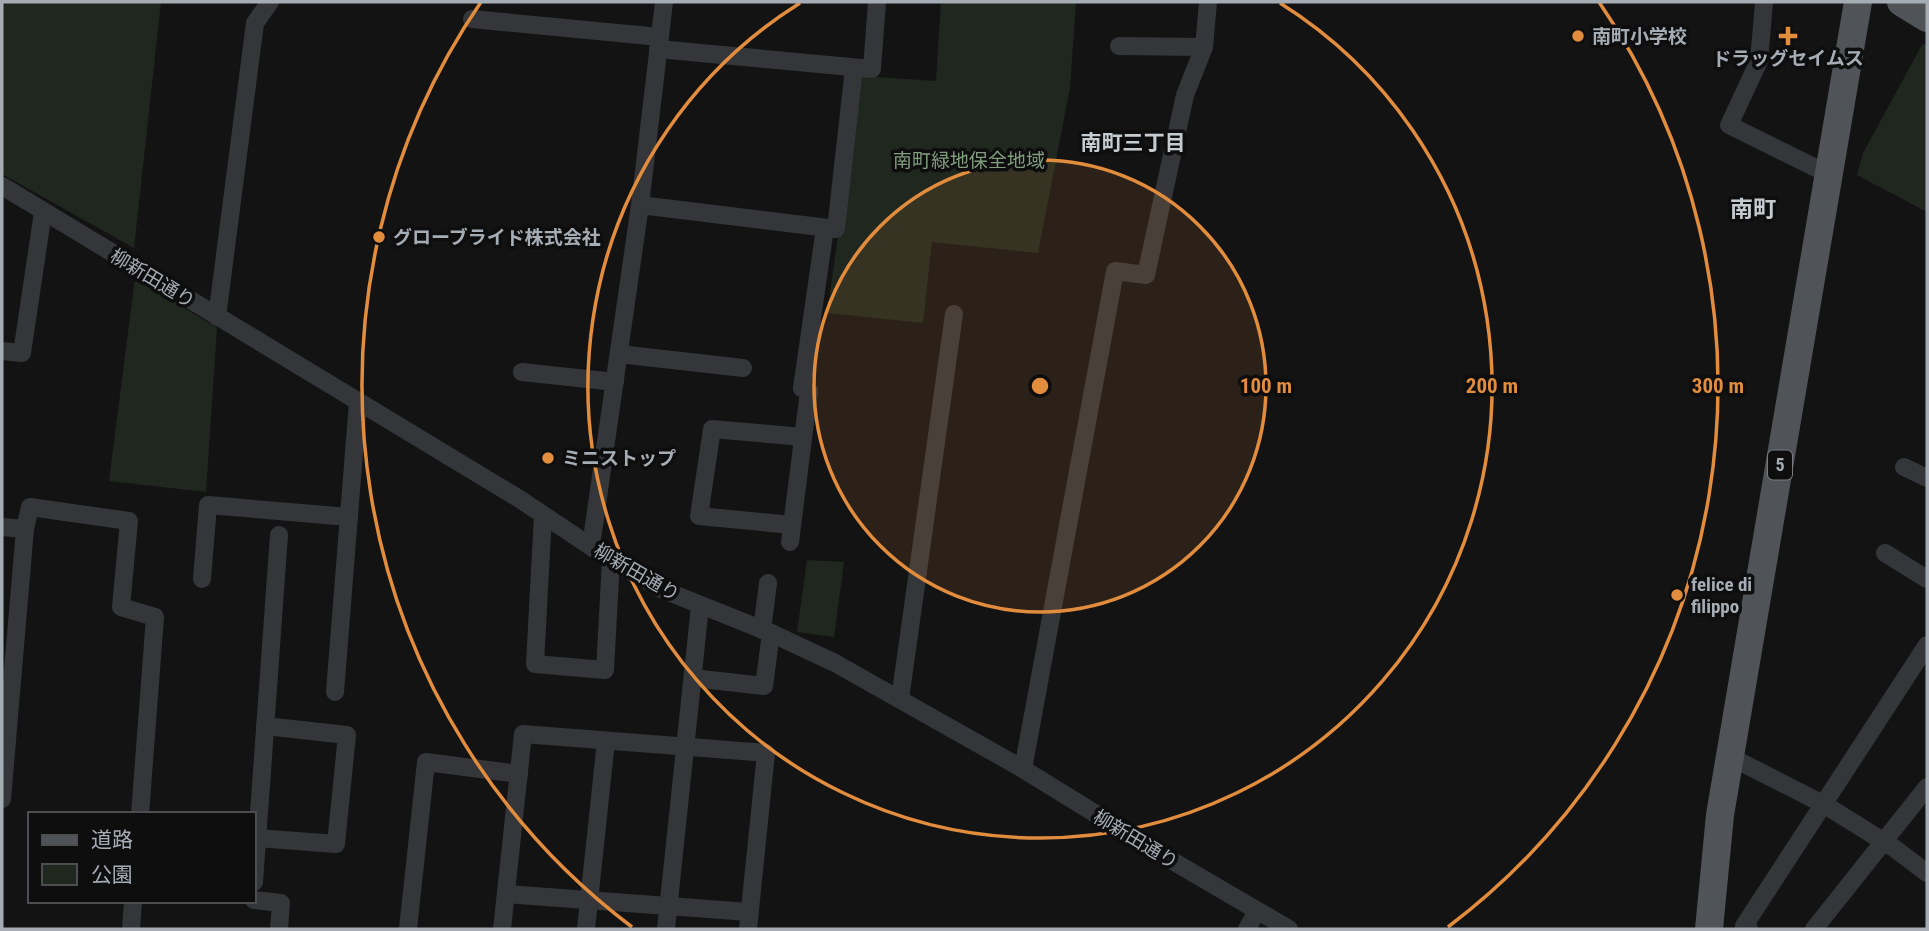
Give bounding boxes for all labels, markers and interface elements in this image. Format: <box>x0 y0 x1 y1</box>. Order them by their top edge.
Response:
place label: 南町小学校 <box>1592 25 1687 48</box>
marker: 南町小学校 <box>1570 28 1586 44</box>
marker: ドラッグセイムス <box>1780 28 1796 44</box>
place label: ドラッグセイムス <box>1712 47 1864 70</box>
district label: 南町三丁目 <box>1081 131 1186 155</box>
park label: 南町緑地保全地域 <box>893 149 1045 172</box>
district label: 南町 <box>1730 196 1776 223</box>
place label: グローブライド株式会社 <box>393 226 601 249</box>
marker: グローブライド株式会社 <box>371 229 387 245</box>
street label: 柳新田通り <box>106 244 199 313</box>
centre of rings <box>1028 374 1052 398</box>
text: 100 m <box>1240 374 1292 398</box>
text: 200 m <box>1466 374 1518 398</box>
text: 300 m <box>1692 374 1744 398</box>
place label: ミニストップ <box>562 447 676 470</box>
marker: ミニストップ <box>540 450 556 466</box>
road number: 5 <box>1768 450 1792 480</box>
street label: 柳新田通り <box>590 539 684 606</box>
place label: felice di filippo <box>1691 573 1752 618</box>
marker: felice di filippo <box>1669 587 1685 603</box>
street label: 柳新田通り <box>1089 805 1182 874</box>
legend <box>28 812 256 903</box>
text: 道路 <box>91 828 133 852</box>
text: 公園 <box>91 863 133 887</box>

